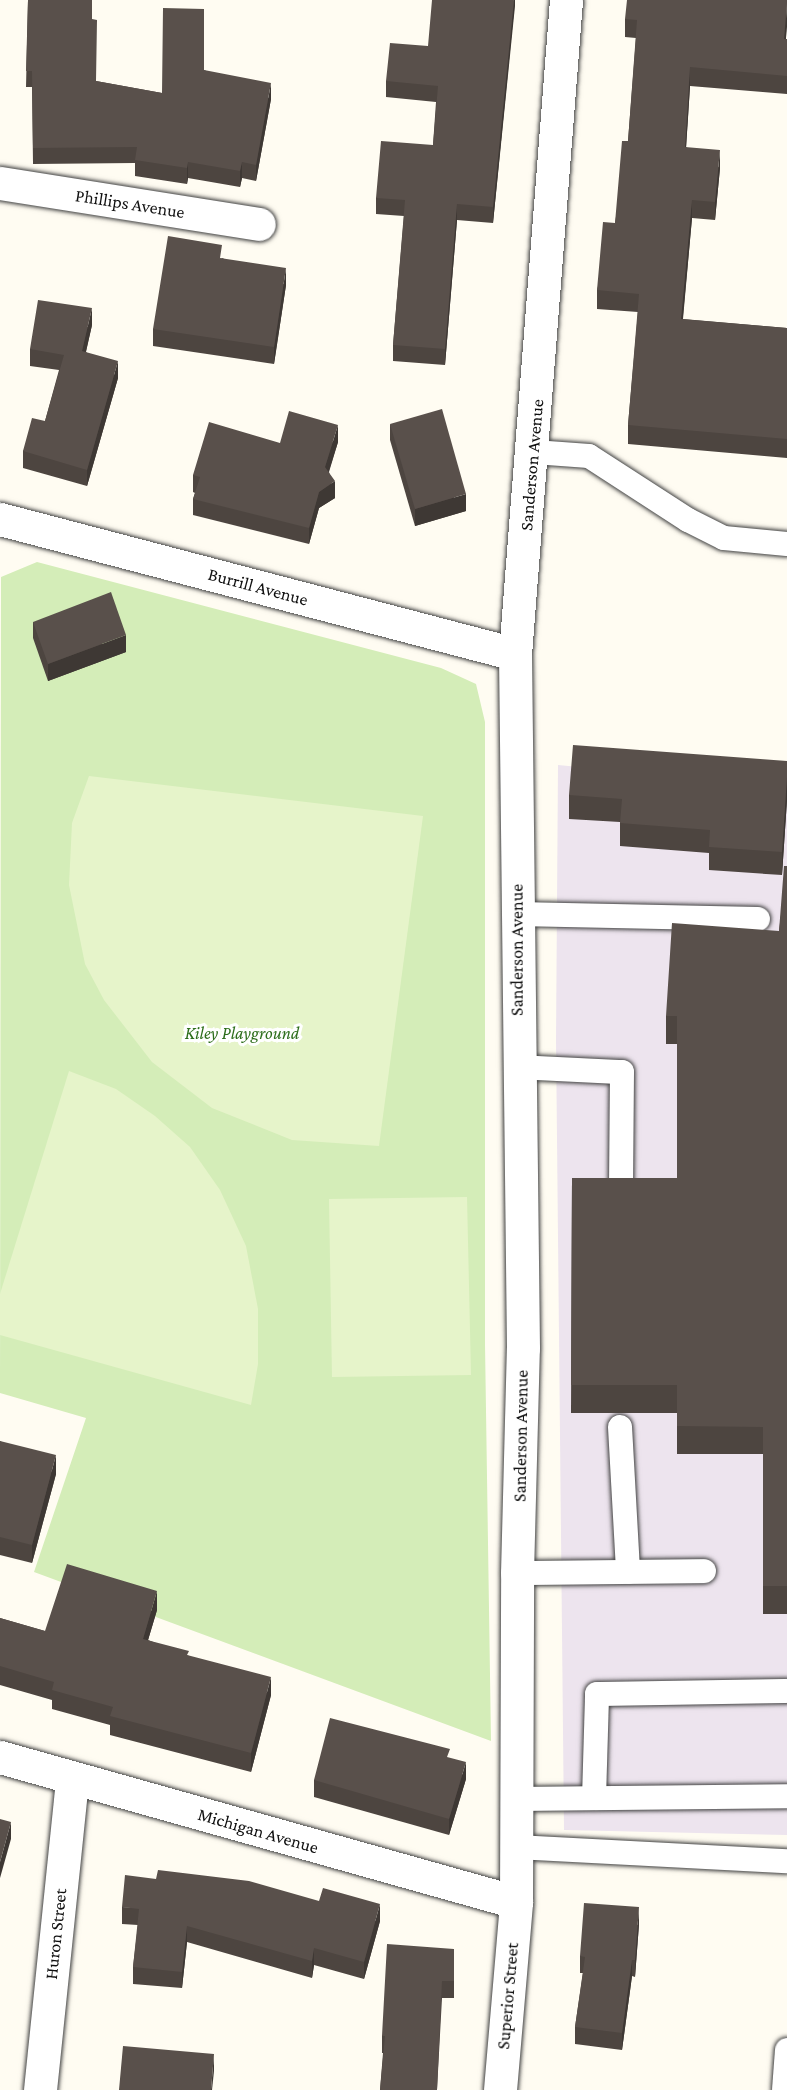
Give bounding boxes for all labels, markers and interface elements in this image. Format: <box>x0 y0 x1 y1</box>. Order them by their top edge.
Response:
street label: Phillips Avenue <box>74 185 186 223</box>
street label: Sanderson Avenue <box>515 398 549 532</box>
street label: Burrill Avenue <box>206 563 310 611</box>
street label: Sanderson Avenue <box>506 884 528 1016</box>
park label: Kiley Playground <box>185 1022 299 1044</box>
street label: Sanderson Avenue <box>509 1370 533 1502</box>
street label: Michigan Avenue <box>195 1803 321 1859</box>
street label: Huron Street <box>40 1887 72 1981</box>
street label: Superior Street <box>493 1942 523 2050</box>

